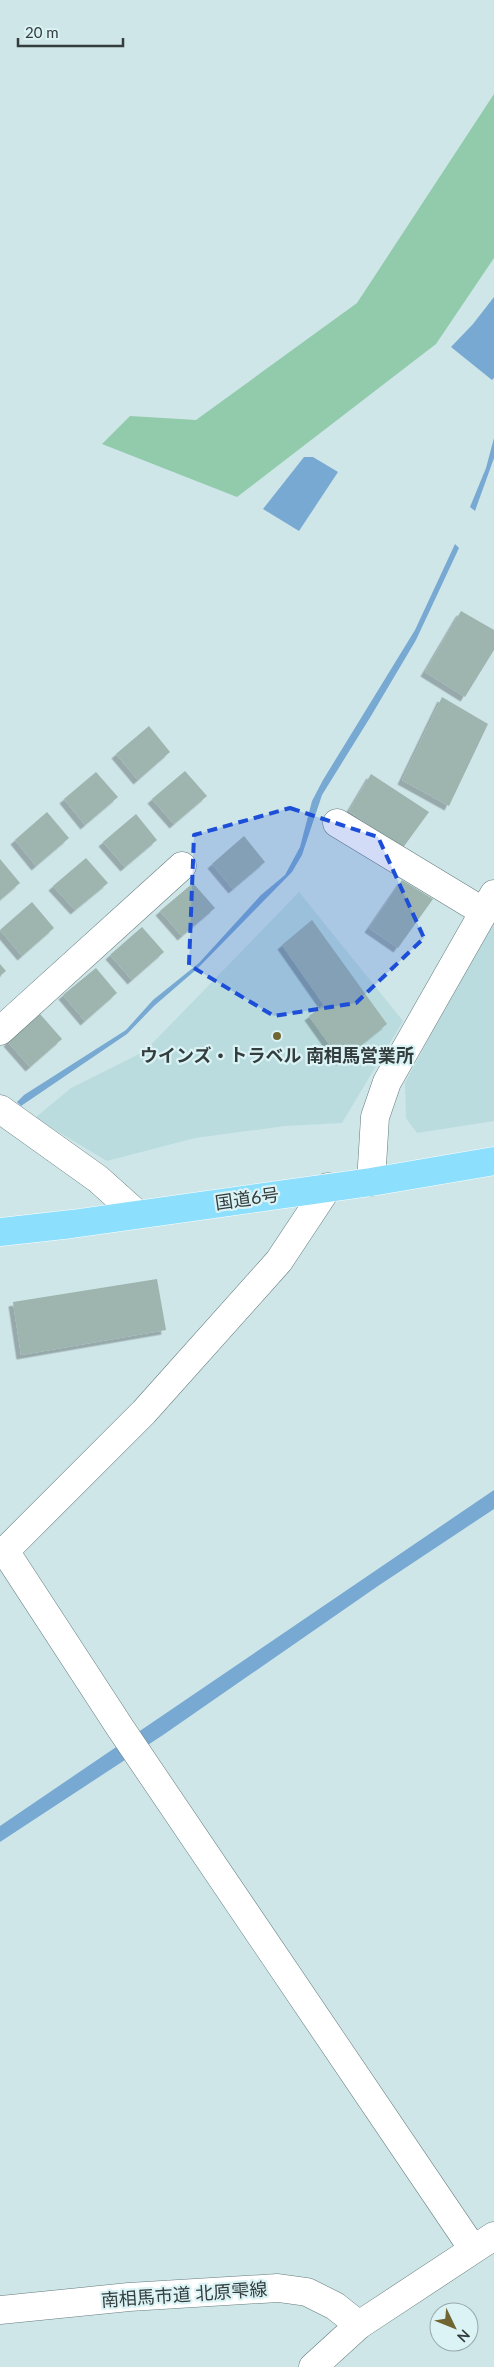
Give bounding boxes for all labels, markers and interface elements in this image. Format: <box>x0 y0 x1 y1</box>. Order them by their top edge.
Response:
scale bar <box>18 15 122 47</box>
text: 20 m <box>25 23 59 41</box>
marker: ウインズ・トラベル 南相馬営業所 <box>271 1030 283 1042</box>
place label: ウインズ・トラベル 南相馬営業所 <box>140 1044 414 1066</box>
street label: 国道6号 <box>214 1183 280 1213</box>
street label: 南相馬市道 北原雫線 <box>100 2277 268 2311</box>
north arrow <box>429 2302 479 2352</box>
text: N <box>454 2326 474 2346</box>

